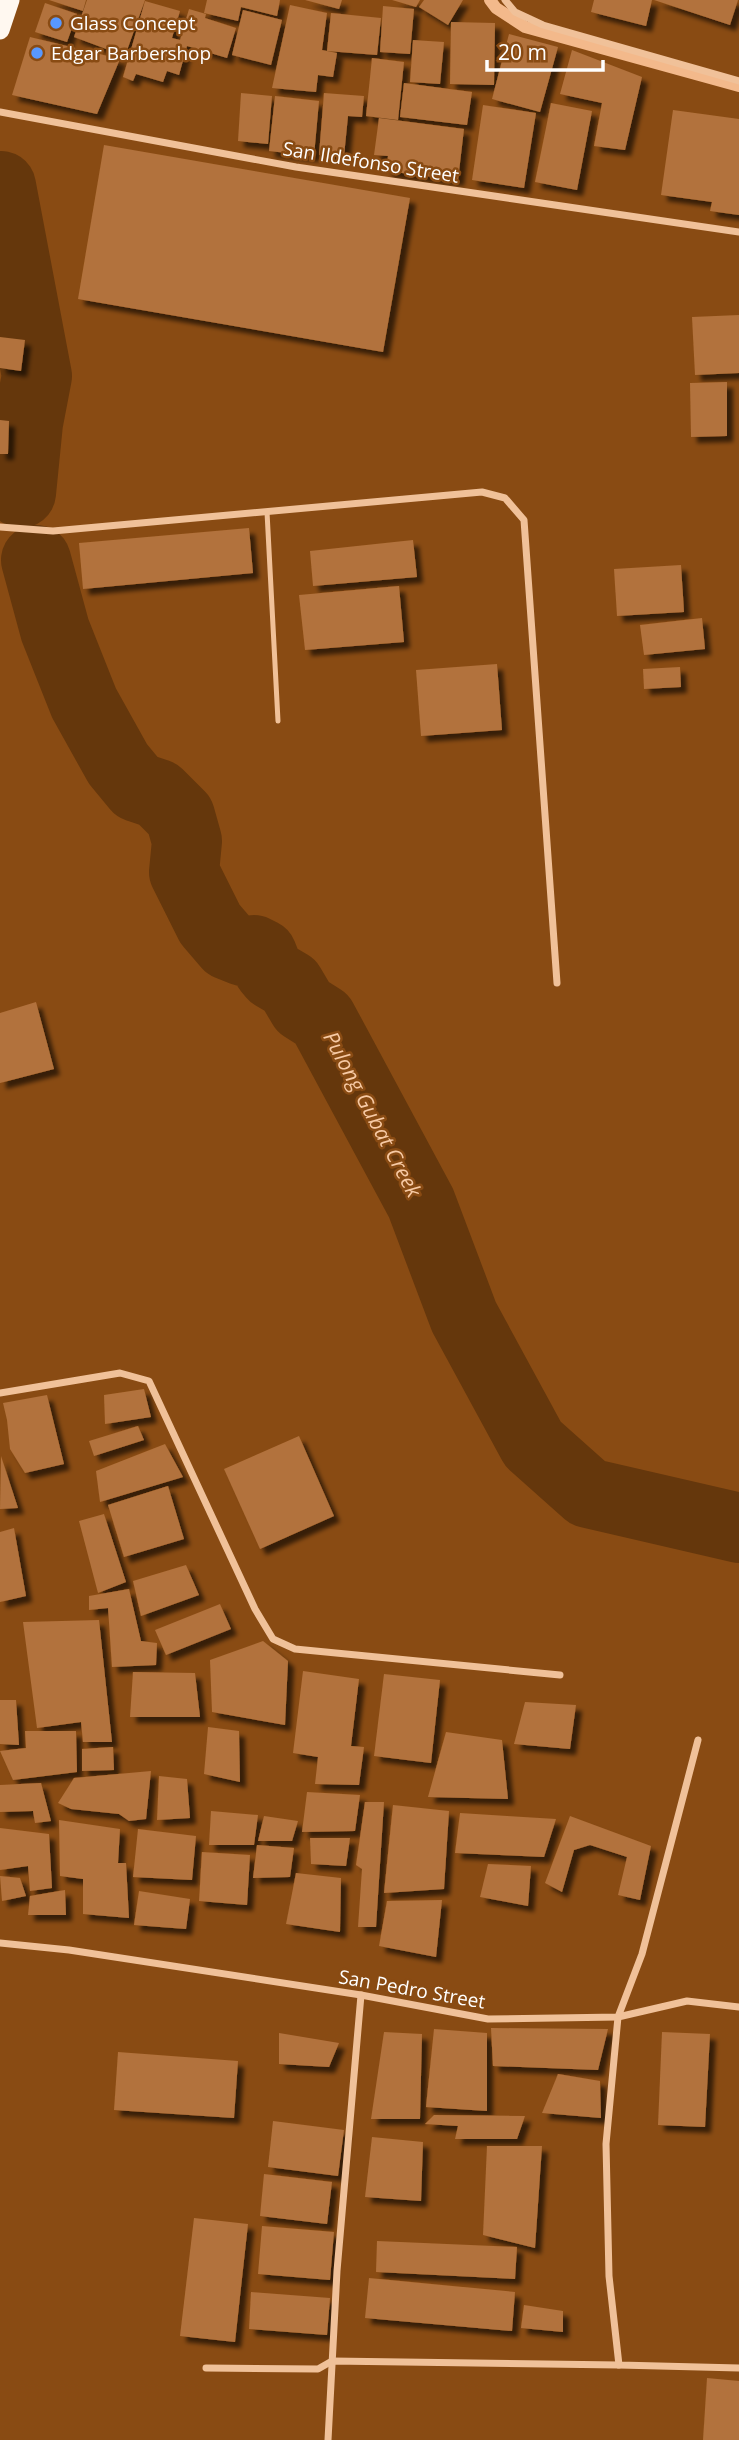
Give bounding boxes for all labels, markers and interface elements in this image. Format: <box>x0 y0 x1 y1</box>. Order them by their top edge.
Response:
place label: Glass Concept <box>70 10 196 36</box>
marker: Glass Concept <box>48 15 64 31</box>
scale bar <box>487 28 602 72</box>
text: 20 m <box>498 38 547 66</box>
place label: Edgar Barbershop <box>51 40 211 66</box>
marker: Edgar Barbershop <box>29 45 45 61</box>
street label: San Ildefonso Street <box>281 135 461 189</box>
water label: Pulong Gubat Creek <box>317 1026 429 1203</box>
street label: San Pedro Street <box>337 1963 488 2015</box>

